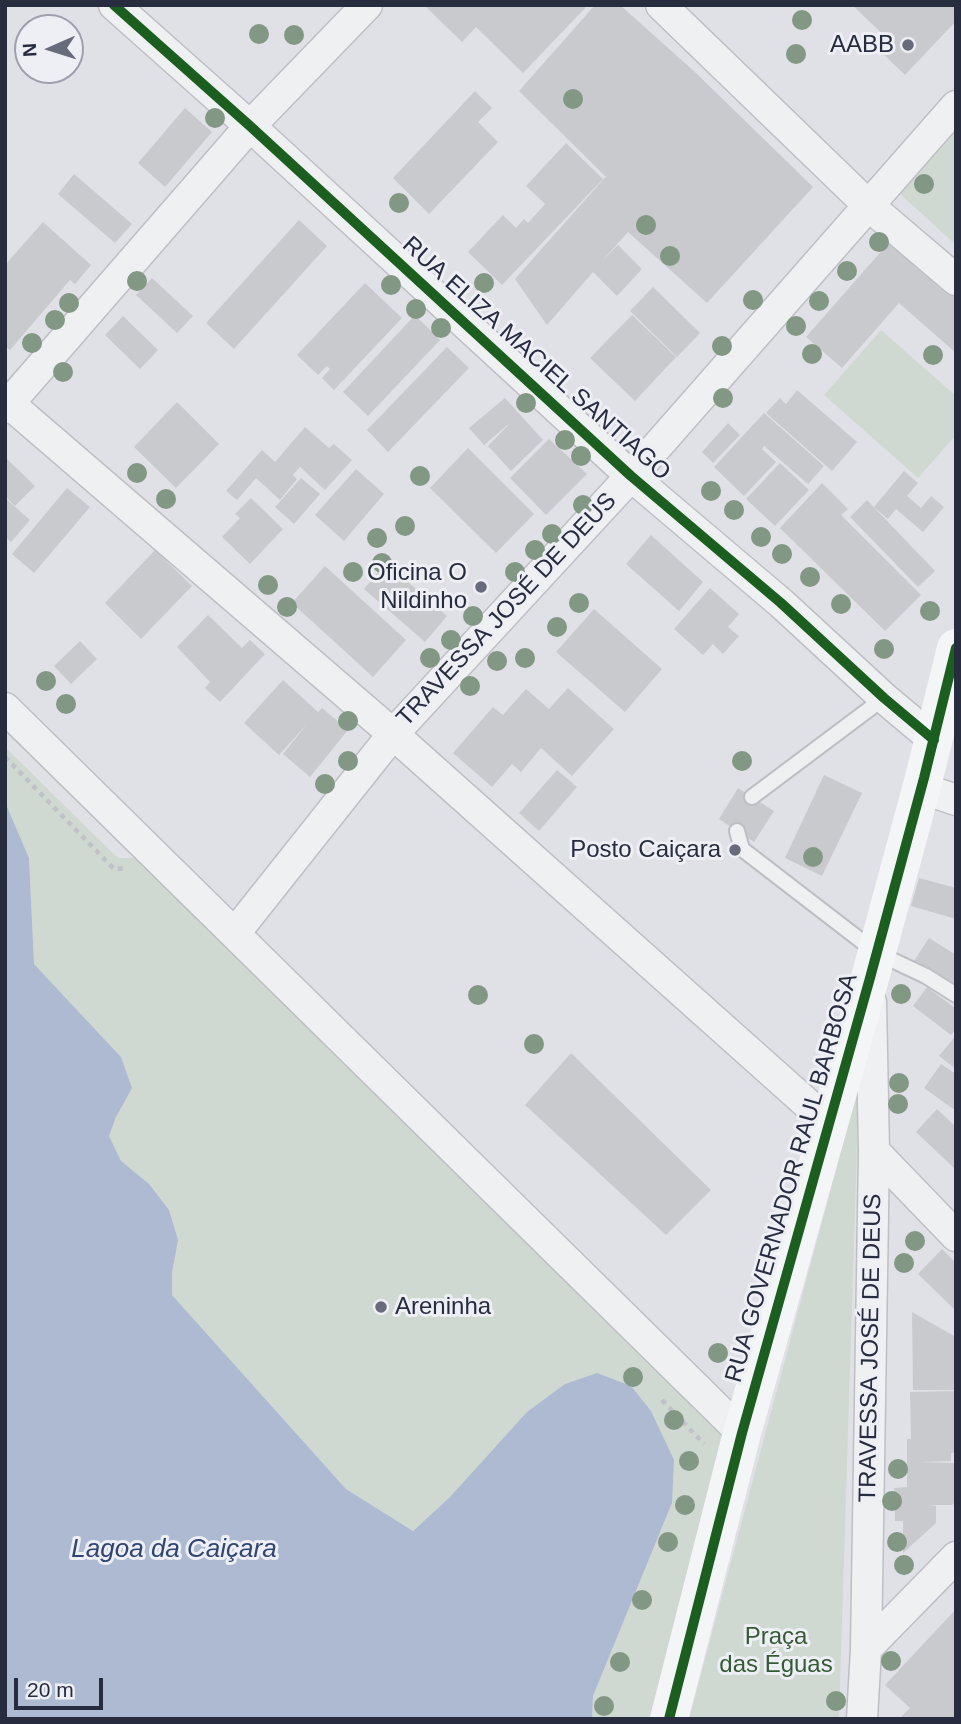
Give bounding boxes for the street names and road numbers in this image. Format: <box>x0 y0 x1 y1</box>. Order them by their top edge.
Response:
street label: RUA ELIZA MACIEL SANTIAGO <box>396 231 676 487</box>
street label: TRAVESSA JOSÉ DE DEUS <box>391 487 623 733</box>
street label: RUA GOVERNADOR RAUL BARBOSA <box>720 970 864 1386</box>
street label: TRAVESSA JOSÉ DE DEUS <box>854 1193 888 1503</box>

